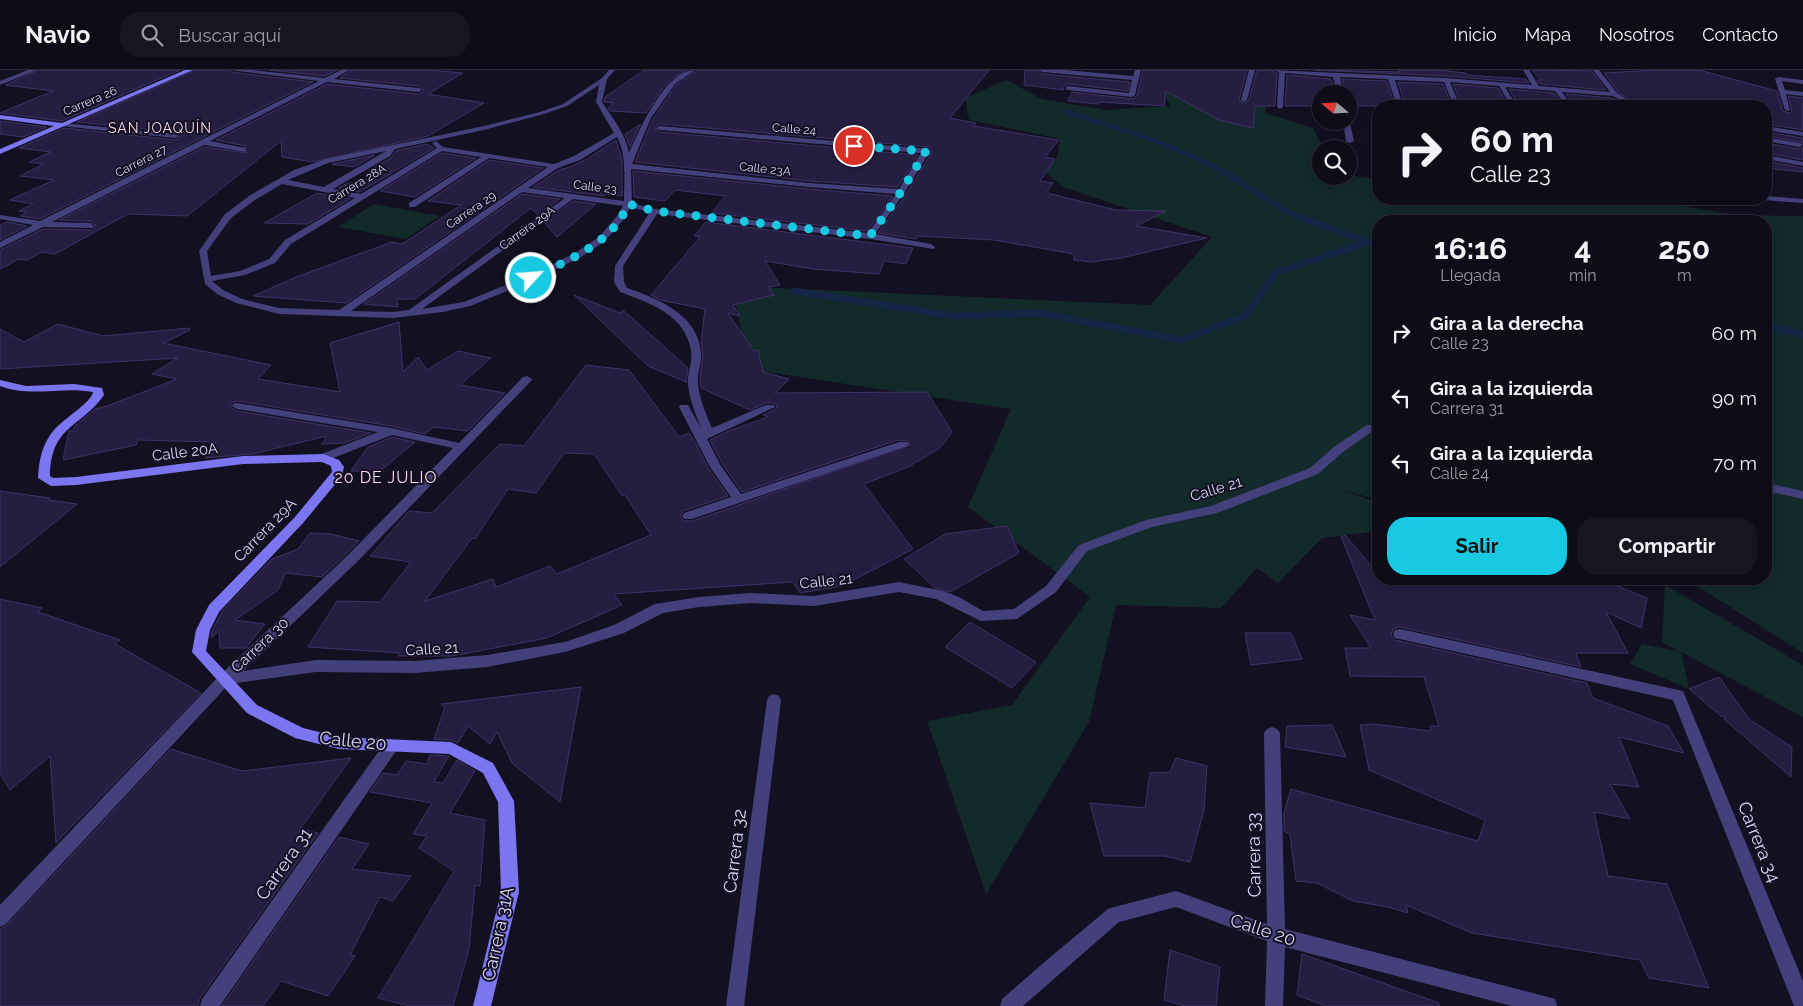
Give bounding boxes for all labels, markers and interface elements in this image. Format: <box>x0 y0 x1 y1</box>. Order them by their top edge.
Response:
search box <box>120 12 470 57</box>
text: Navio <box>25 20 90 49</box>
icon: search <box>138 21 166 49</box>
text: Buscar aquí <box>178 24 281 46</box>
text: Inicio <box>1453 24 1497 45</box>
text: Mapa <box>1525 24 1571 45</box>
text: Nosotros <box>1599 24 1674 45</box>
text: Contacto <box>1702 24 1778 45</box>
street label: Carrera 26 <box>61 83 119 119</box>
north arrow <box>1312 85 1358 130</box>
map controls <box>1312 85 1357 185</box>
district label: SAN JOAQUÍN <box>108 119 212 136</box>
text: 60 m <box>1470 119 1554 160</box>
street label: Calle 24 <box>771 120 817 138</box>
icon: right <box>1387 120 1452 185</box>
pin <box>833 125 875 167</box>
icon: arrive <box>840 132 868 160</box>
button: search <box>1312 140 1357 185</box>
street label: Carrera 27 <box>113 142 170 180</box>
street label: Calle 23A <box>738 159 792 179</box>
street label: Carrera 28A <box>325 161 389 207</box>
text: Calle 23 <box>1470 161 1551 187</box>
street label: Calle 23 <box>572 177 618 197</box>
street label: Carrera 29 <box>443 188 499 232</box>
street label: Carrera 29A <box>496 203 558 253</box>
text: 16:16 <box>1434 231 1507 266</box>
text: 4 <box>1574 231 1591 266</box>
text: 250 <box>1658 231 1710 266</box>
position arrow <box>504 251 556 303</box>
text: Llegada <box>1440 266 1501 285</box>
text: min <box>1569 266 1597 285</box>
text: m <box>1677 266 1692 285</box>
text: Gira a la derecha <box>1430 312 1584 334</box>
icon: right <box>1387 319 1415 347</box>
text: 60 m <box>1712 322 1757 344</box>
text: Calle 23 <box>1430 334 1489 353</box>
text: Gira a la izquierda <box>1430 377 1593 399</box>
icon: left <box>1387 384 1415 412</box>
text: 90 m <box>1712 387 1757 409</box>
text: Carrera 31 <box>1430 399 1504 418</box>
street label: Calle 20A <box>151 439 219 465</box>
text: Gira a la izquierda <box>1430 442 1593 464</box>
icon: left <box>1387 449 1415 477</box>
text: 70 m <box>1713 452 1757 474</box>
text: Calle 24 <box>1430 464 1489 483</box>
district label: 20 DE JULIO <box>334 468 438 487</box>
street label: Calle 21 <box>1188 472 1245 505</box>
street label: Carrera 29A <box>230 494 300 566</box>
button: Salir <box>1387 517 1567 575</box>
button: Compartir <box>1577 517 1757 575</box>
street label: Calle 21 <box>798 569 854 593</box>
street label: Carrera 30 <box>228 614 292 676</box>
street label: Calle 21 <box>405 639 460 659</box>
street label: Calle 20 <box>318 727 388 754</box>
street label: Carrera 34 <box>1734 798 1785 885</box>
street label: Carrera 32 <box>719 808 750 894</box>
street label: Carrera 33 <box>1242 812 1265 898</box>
street label: Carrera 31 <box>251 823 316 904</box>
street label: Carrera 31A <box>477 885 518 983</box>
street label: Calle 20 <box>1228 909 1298 950</box>

